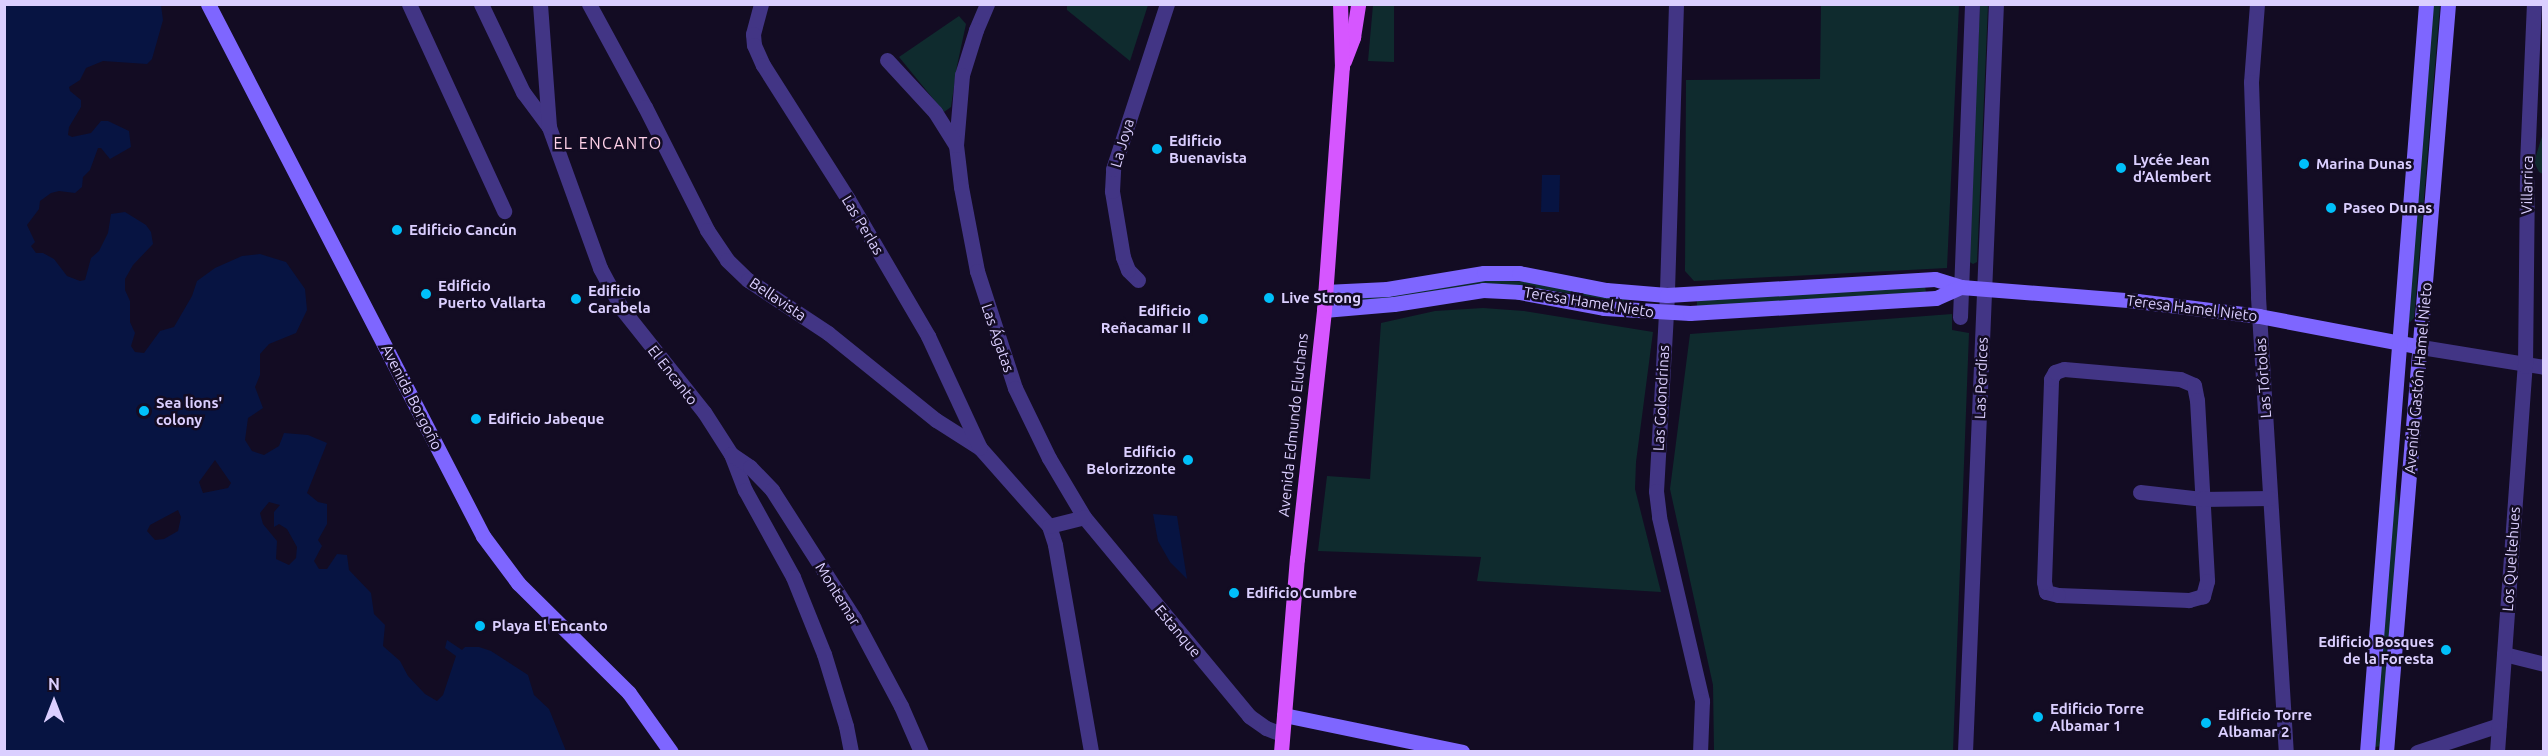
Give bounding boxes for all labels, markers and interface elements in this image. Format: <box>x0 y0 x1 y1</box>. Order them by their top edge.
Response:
street label: La Joya <box>1106 117 1138 169</box>
place label: Edificio Buenavista <box>1169 131 1247 166</box>
district label: EL ENCANTO <box>553 133 663 153</box>
marker: Edificio Buenavista <box>1150 142 1164 156</box>
place label: Lycée Jean d’Alembert <box>2133 150 2211 185</box>
place label: Marina Dunas <box>2316 155 2412 173</box>
street label: Villarrica <box>2517 155 2537 215</box>
marker: Marina Dunas <box>2297 157 2311 171</box>
marker: Lycée Jean d’Alembert <box>2114 161 2128 175</box>
street label: Las Perlas <box>838 192 888 258</box>
place label: Paseo Dunas <box>2343 199 2432 217</box>
marker: Paseo Dunas <box>2324 201 2338 215</box>
place label: Edificio Cancún <box>409 221 517 239</box>
marker: Edificio Cancún <box>390 223 404 237</box>
street label: Bellavista <box>746 274 810 324</box>
place label: Edificio Puerto Vallarta <box>438 276 546 311</box>
place label: Edificio Carabela <box>588 281 651 316</box>
street label: Avenida Gastón Hamel Nieto <box>2401 282 2435 474</box>
street label: Teresa Hamel Nieto <box>1523 283 1655 321</box>
marker: Edificio Puerto Vallarta <box>419 287 433 301</box>
place label: Live Strong <box>1281 289 1361 307</box>
marker: Live Strong <box>1262 291 1276 305</box>
street label: Teresa Hamel Nieto <box>2126 291 2258 325</box>
marker: Edificio Carabela <box>569 292 583 306</box>
street label: Las Ágatas <box>978 301 1018 375</box>
place label: Edificio Reñacamar II <box>1101 301 1191 336</box>
marker: Edificio Reñacamar II <box>1196 312 1210 326</box>
street label: Avenida Edmundo Eluchans <box>1274 332 1312 518</box>
street label: Las Perdices <box>1971 337 1991 419</box>
street label: Las Tórtolas <box>2251 337 2275 419</box>
street label: Avenida Borgoño <box>378 341 446 453</box>
street label: El Encanto <box>644 342 702 408</box>
street label: Las Golondrinas <box>1649 345 1673 451</box>
place label: Sea lions' colony <box>156 393 222 428</box>
marker: Sea lions' colony <box>137 404 151 418</box>
place label: Edificio Jabeque <box>488 410 604 428</box>
marker: Edificio Jabeque <box>469 412 483 426</box>
place label: Edificio Belorizzonte <box>1086 442 1176 477</box>
marker: Edificio Belorizzonte <box>1181 453 1195 467</box>
street label: Los Queltehues <box>2498 506 2524 612</box>
street label: Montemar <box>812 559 864 629</box>
place label: Edificio Cumbre <box>1246 584 1357 602</box>
marker: Edificio Cumbre <box>1227 586 1241 600</box>
street label: Estanque <box>1151 601 1205 661</box>
place label: Playa El Encanto <box>492 617 608 635</box>
marker: Playa El Encanto <box>473 619 487 633</box>
place label: Edificio Bosques de la Foresta <box>2318 632 2434 667</box>
marker: Edificio Bosques de la Foresta <box>2439 643 2453 657</box>
north arrow <box>24 672 84 732</box>
text: N <box>48 675 60 693</box>
place label: Edificio Torre Albamar 1 <box>2050 699 2144 734</box>
place label: Edificio Torre Albamar 2 <box>2218 705 2312 740</box>
marker: Edificio Torre Albamar 1 <box>2031 710 2045 724</box>
marker: Edificio Torre Albamar 2 <box>2199 716 2213 730</box>

